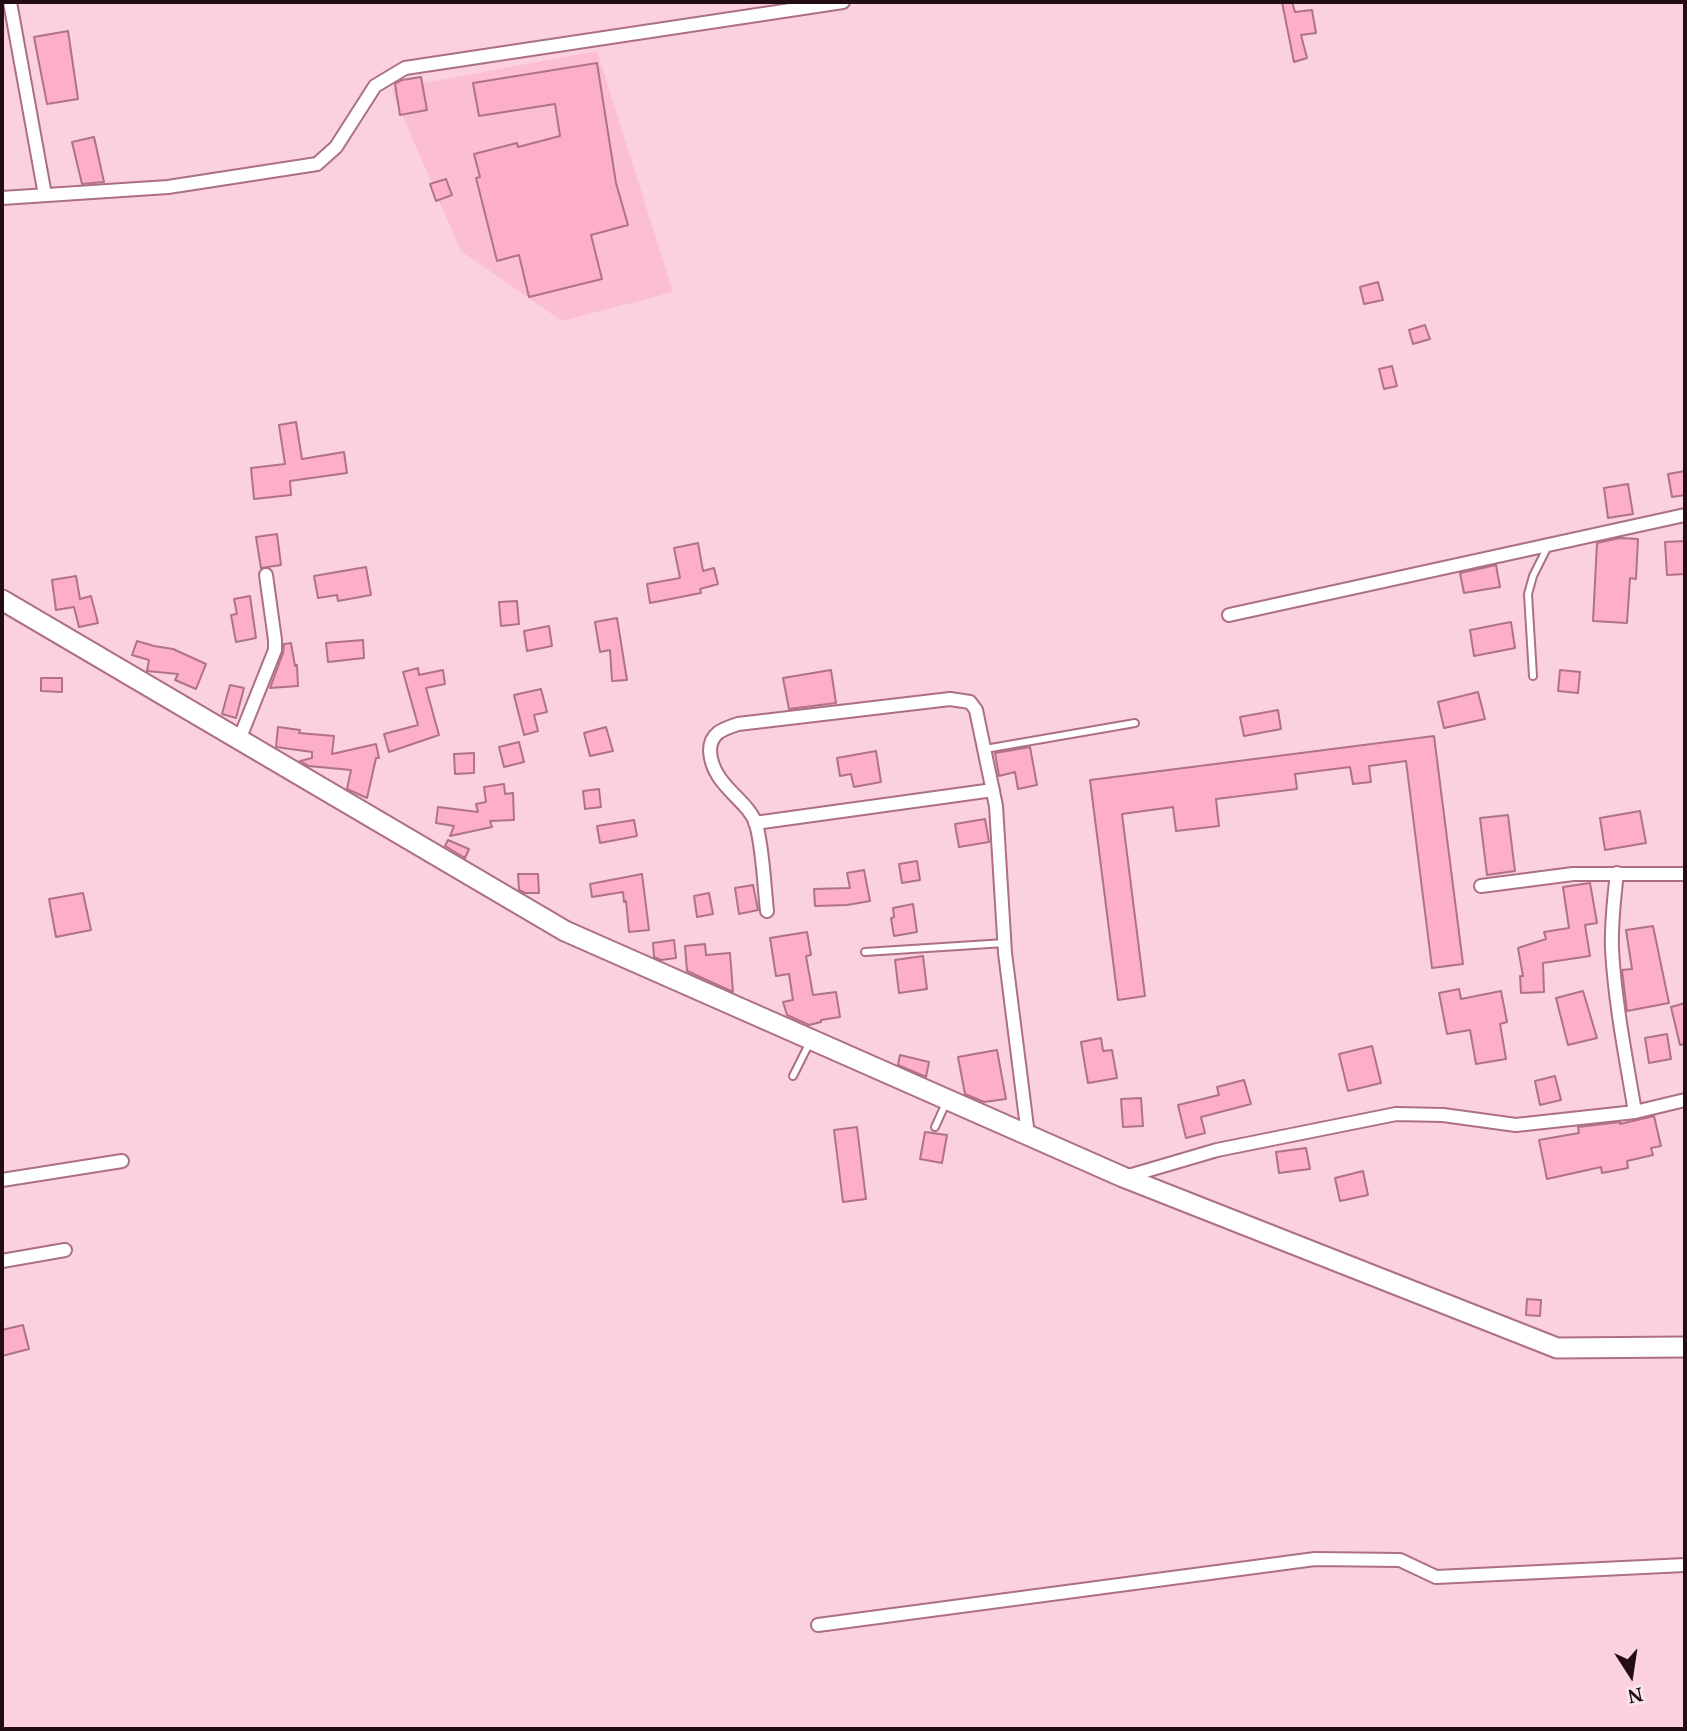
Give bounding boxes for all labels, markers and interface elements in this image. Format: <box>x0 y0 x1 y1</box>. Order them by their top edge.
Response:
north arrow <box>1596 1640 1666 1710</box>
text: N <box>1625 1681 1645 1710</box>

